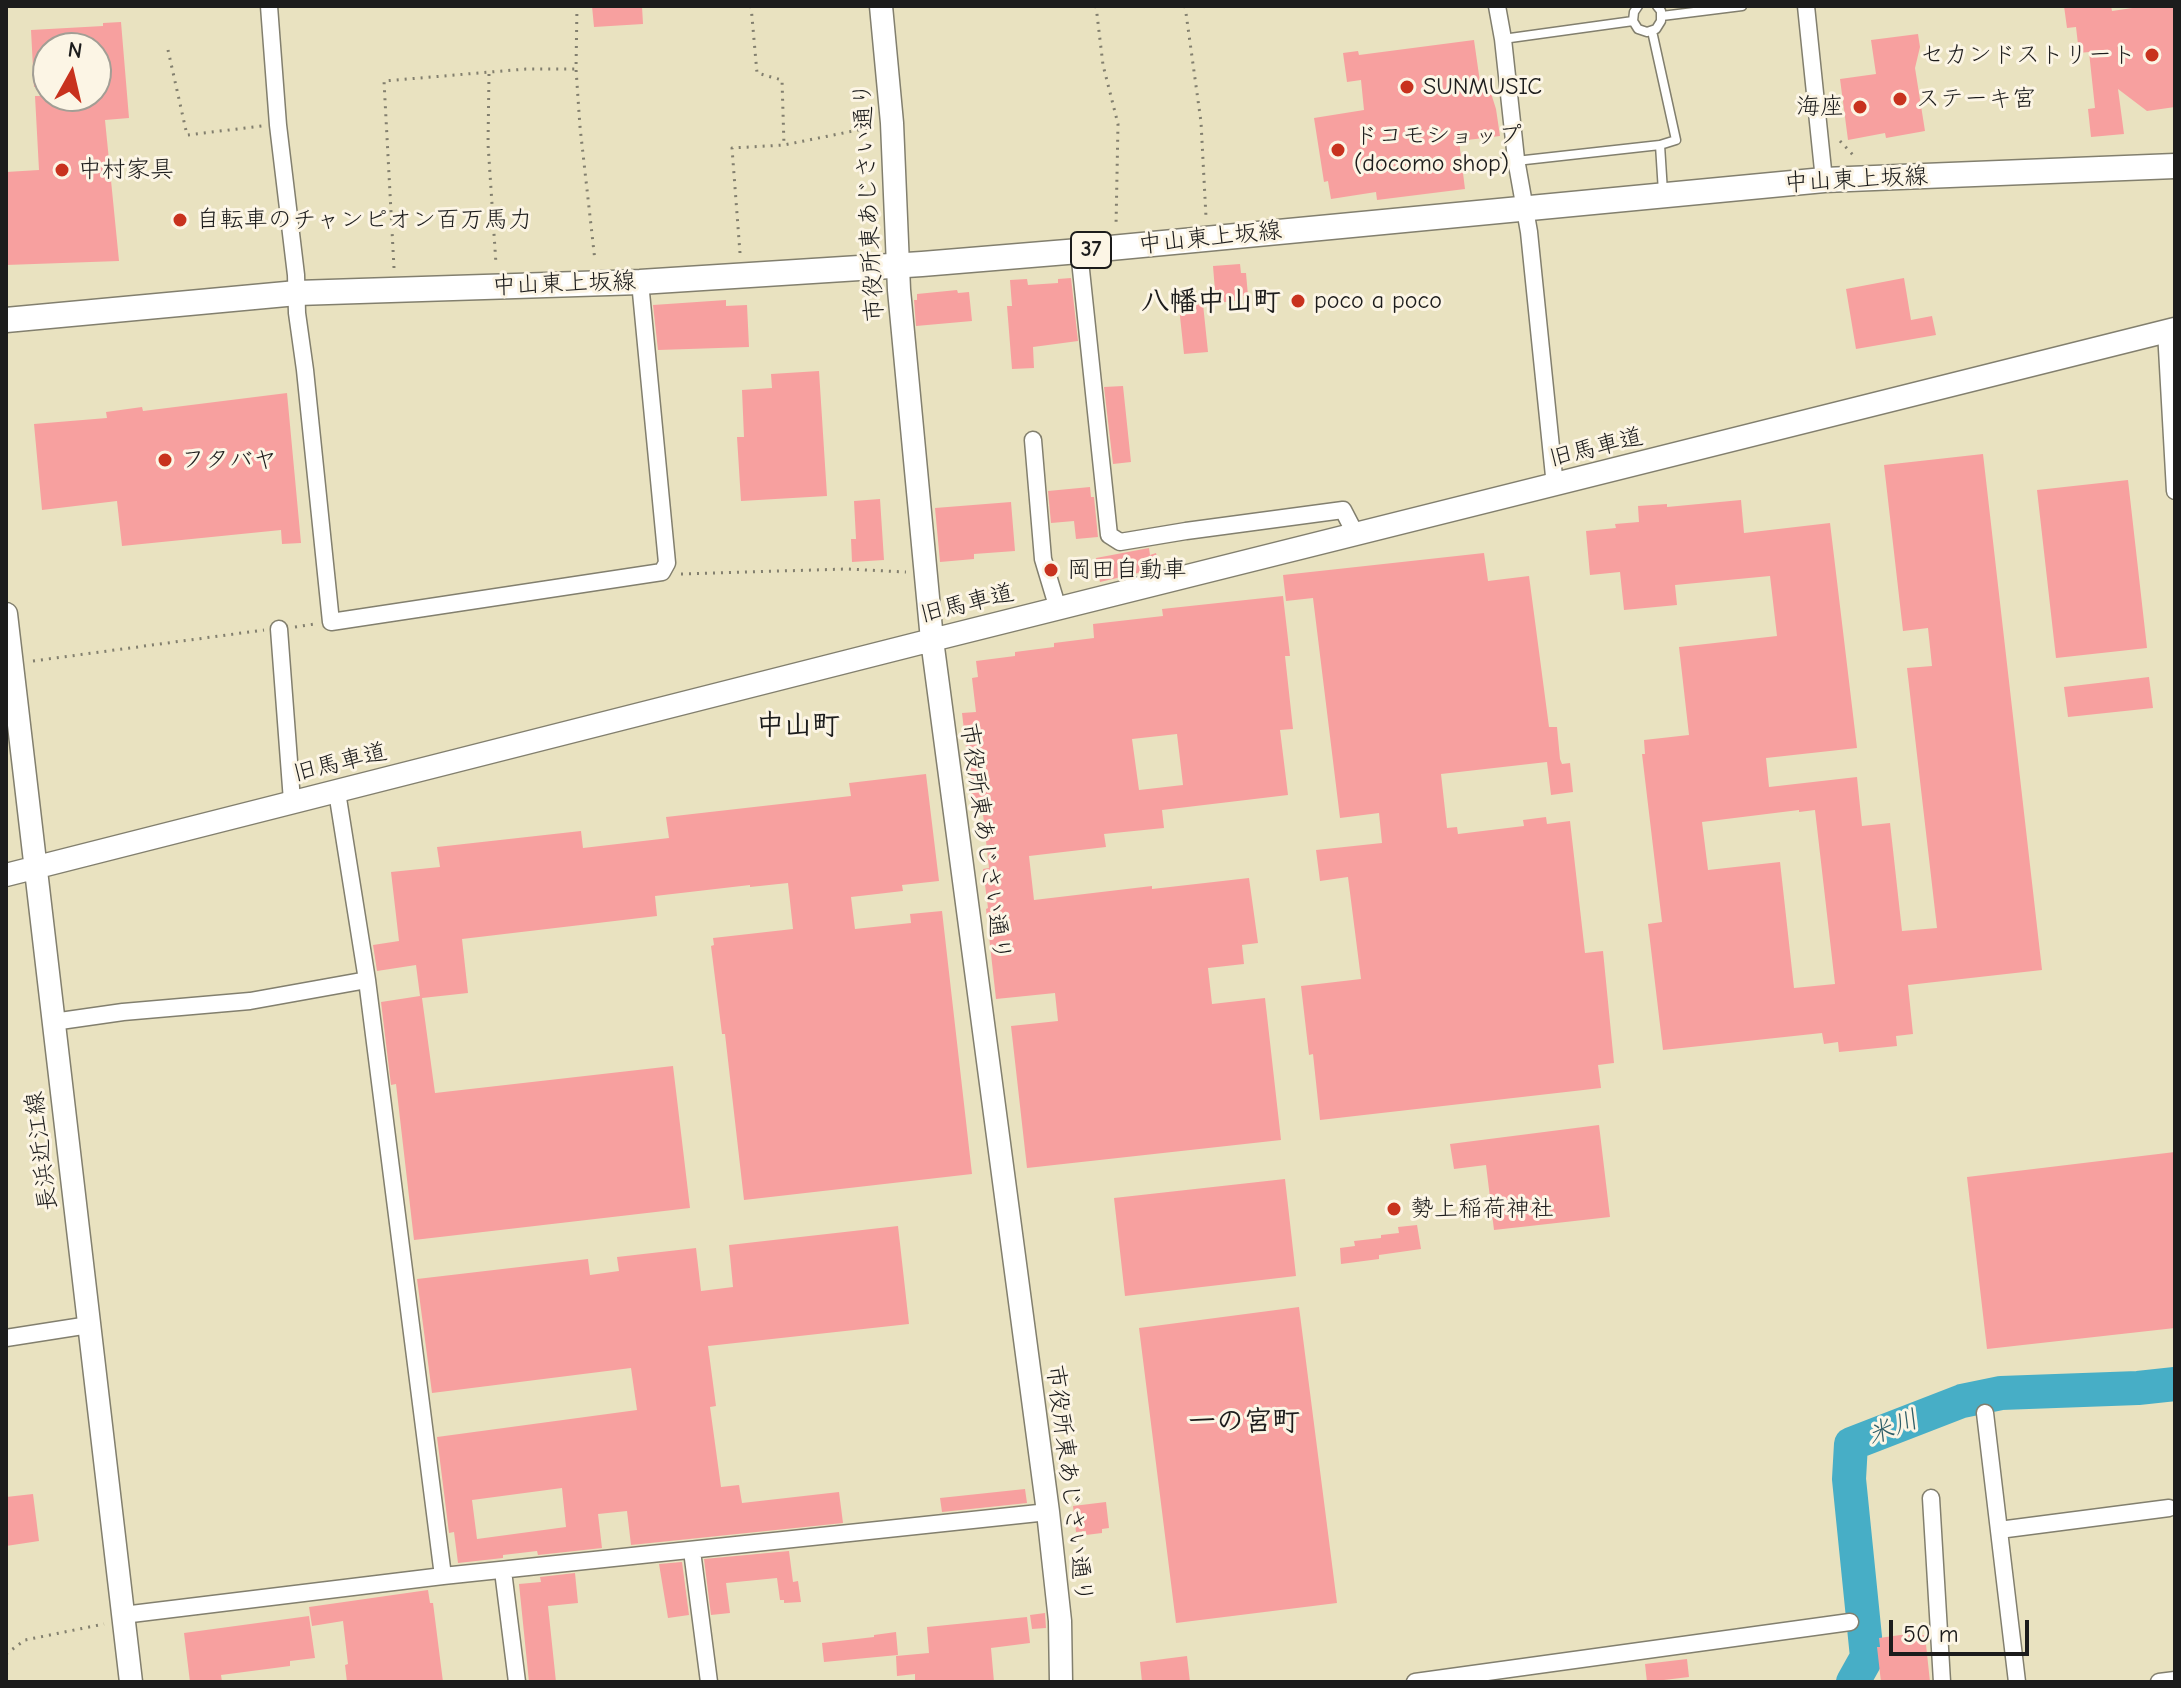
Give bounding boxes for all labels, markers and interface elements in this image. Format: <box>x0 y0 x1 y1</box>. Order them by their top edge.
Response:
north arrow <box>32 32 112 112</box>
text: N <box>66 36 84 64</box>
place label: セカンドストリート <box>1920 41 2136 69</box>
marker: セカンドストリート <box>2143 46 2161 64</box>
place label: SUNMUSIC <box>1423 73 1542 101</box>
marker: SUNMUSIC <box>1398 78 1416 96</box>
street label: 市役所東あじさい通り <box>848 81 890 323</box>
place label: ステーキ宮 <box>1916 85 2036 113</box>
marker: ステーキ宮 <box>1891 90 1909 108</box>
place label: 海座 <box>1796 93 1844 121</box>
marker: 海座 <box>1851 98 1869 116</box>
place label: ドコモショップ (docomo shop) <box>1354 122 1522 178</box>
marker: ドコモショップ (docomo shop) <box>1329 141 1347 159</box>
place label: 中村家具 <box>78 156 174 184</box>
marker: 中村家具 <box>53 161 71 179</box>
street label: 中山東上坂線 <box>1783 162 1929 198</box>
place label: 自転車のチャンピオン百万馬力 <box>196 206 532 234</box>
marker: 自転車のチャンピオン百万馬力 <box>171 211 189 229</box>
street label: 中山東上坂線 <box>1137 216 1283 260</box>
road number: 37 <box>1071 232 1111 268</box>
street label: 中山東上坂線 <box>492 267 636 301</box>
district label: 八幡中山町 <box>1141 285 1281 319</box>
place label: poco a poco <box>1314 287 1442 315</box>
marker: poco a poco <box>1289 292 1307 310</box>
street label: 旧馬車道 <box>1546 422 1646 474</box>
place label: フタバヤ <box>181 446 277 474</box>
marker: フタバヤ <box>156 451 174 469</box>
place label: 岡田自動車 <box>1067 556 1187 584</box>
marker: 岡田自動車 <box>1042 561 1060 579</box>
street label: 旧馬車道 <box>917 578 1017 630</box>
district label: 中山町 <box>756 709 840 743</box>
street label: 市役所東あじさい通り <box>954 721 1016 963</box>
street label: 旧馬車道 <box>290 737 390 789</box>
street label: 長浜近江線 <box>20 1090 64 1212</box>
place label: 勢上稲荷神社 <box>1410 1195 1554 1223</box>
marker: 勢上稲荷神社 <box>1385 1200 1403 1218</box>
street label: 市役所東あじさい通り <box>1040 1363 1098 1605</box>
water label: 米川 <box>1863 1404 1923 1452</box>
district label: 一の宮町 <box>1188 1405 1300 1439</box>
scale bar <box>1893 1604 2033 1654</box>
text: 50 m <box>1903 1620 1959 1648</box>

